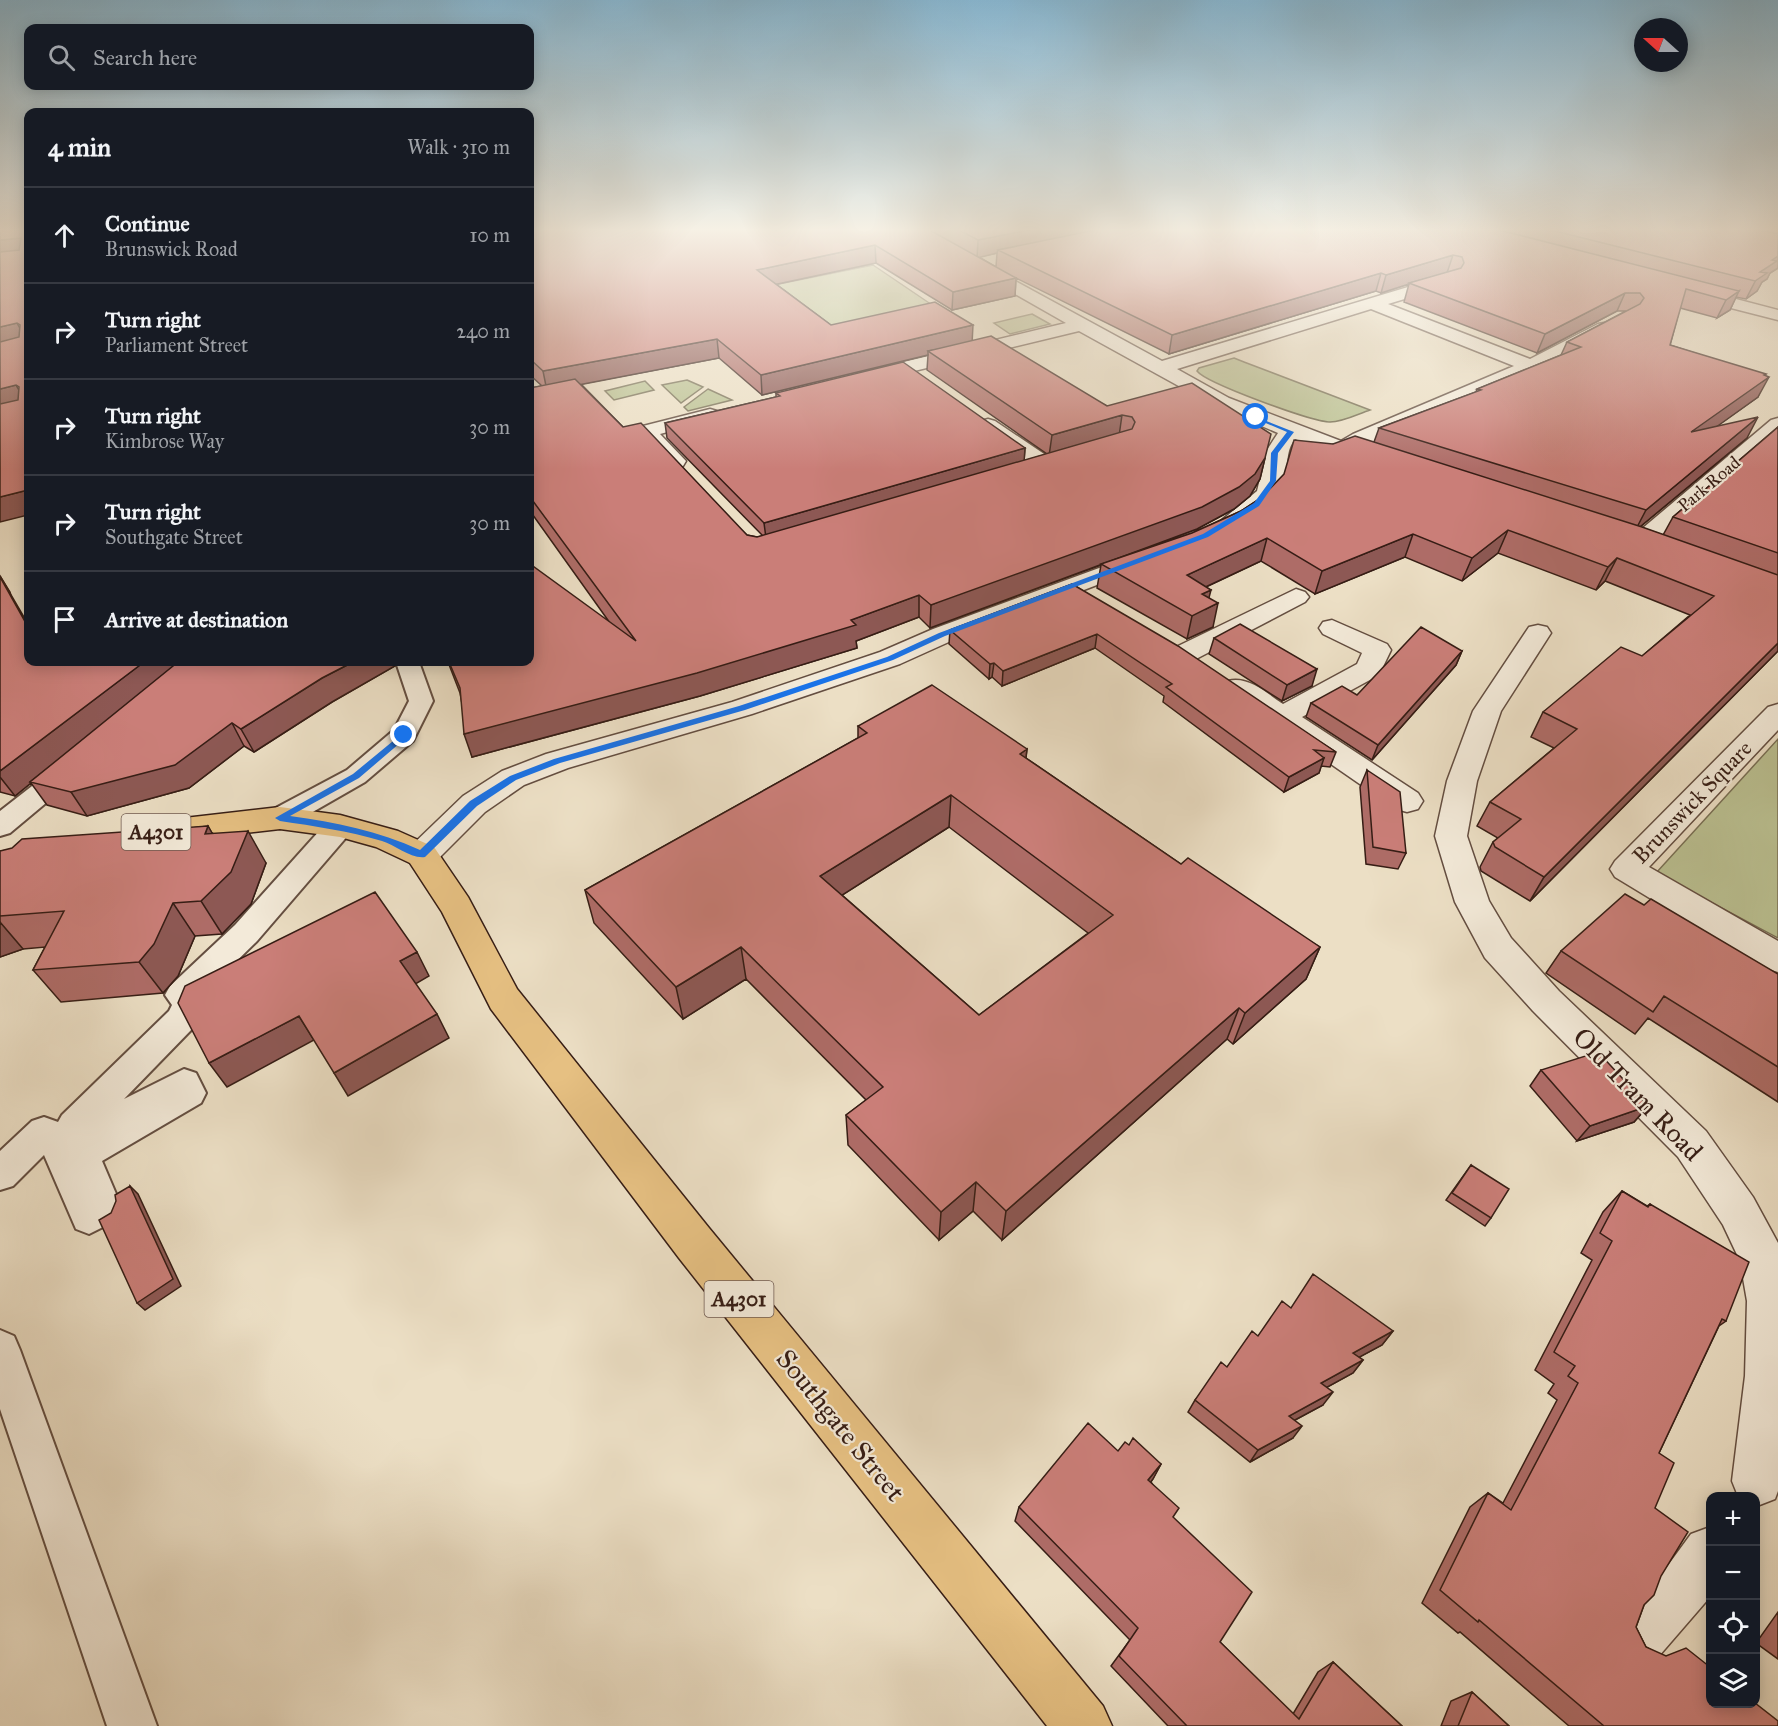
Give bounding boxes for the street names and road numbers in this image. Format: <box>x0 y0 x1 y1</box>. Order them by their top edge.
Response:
street label: Park Road <box>1673 452 1745 516</box>
street label: Brunswick Square <box>1627 735 1757 869</box>
road number: A4301 <box>122 814 190 850</box>
street label: Old Tram Road <box>1566 1020 1710 1168</box>
road number: A4301 <box>704 1281 774 1317</box>
street label: Southgate Street <box>769 1342 913 1509</box>

